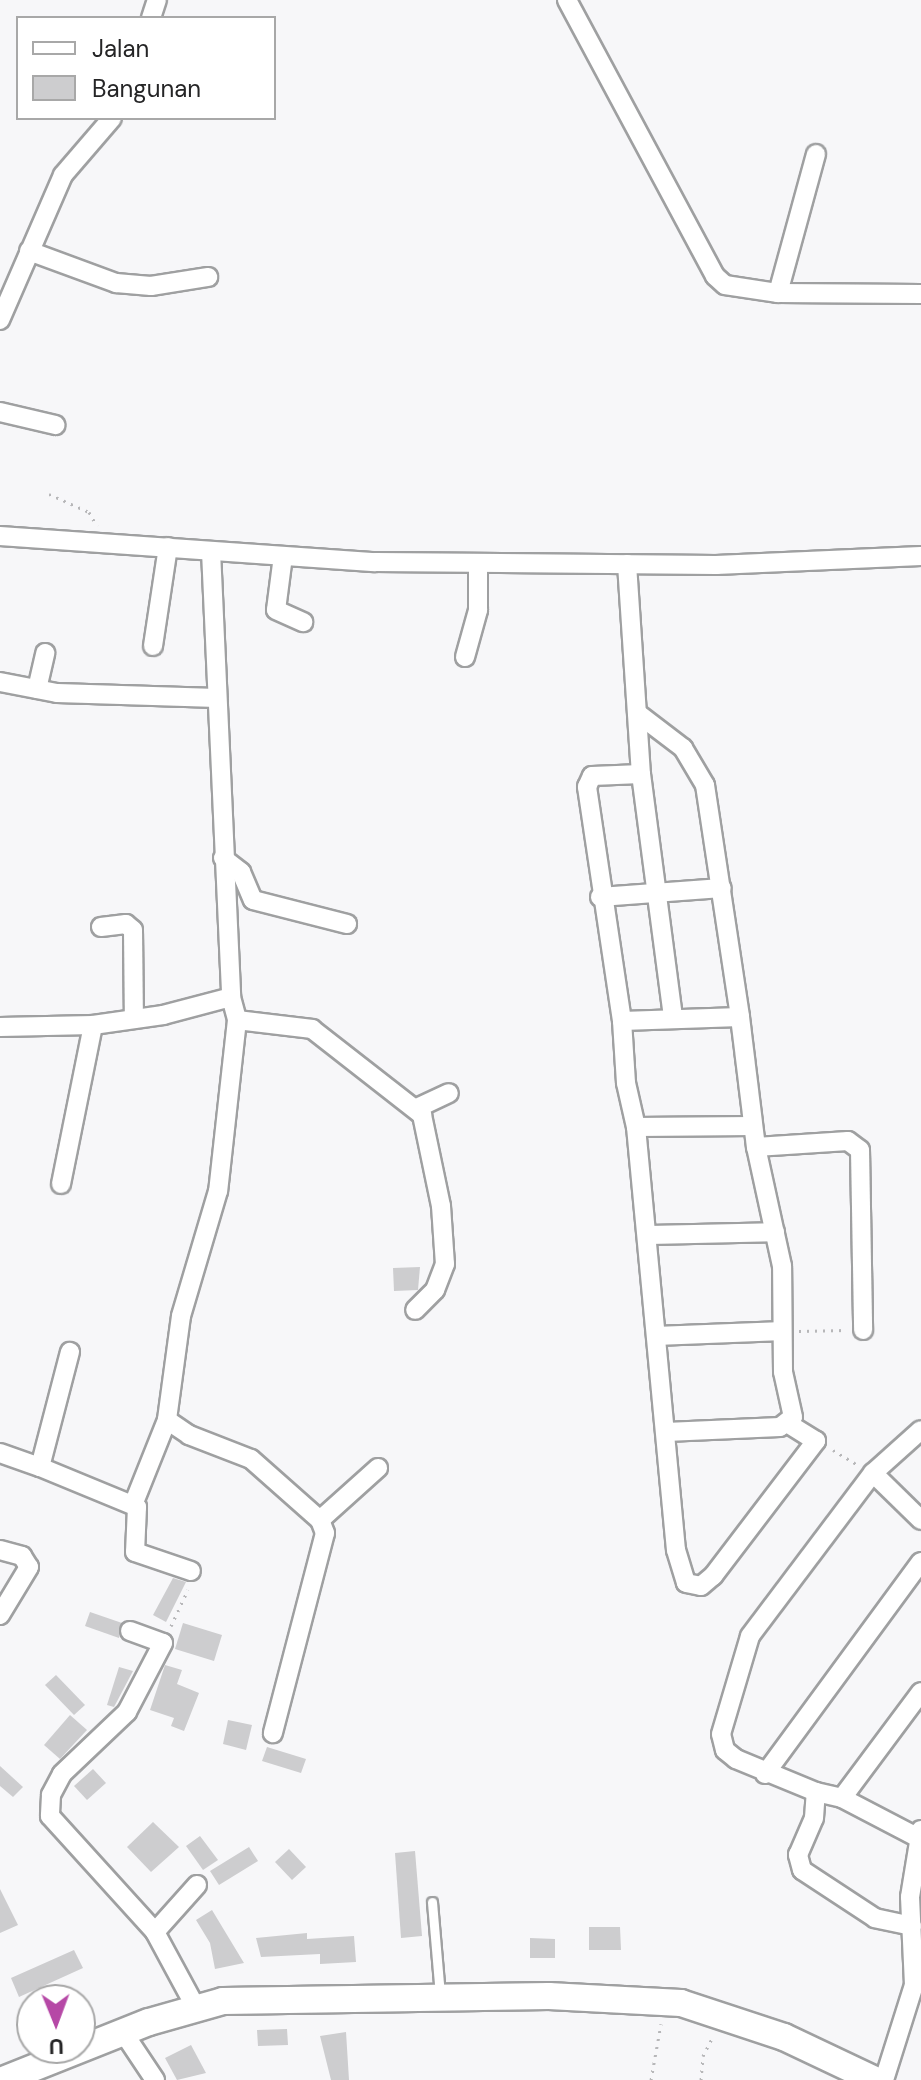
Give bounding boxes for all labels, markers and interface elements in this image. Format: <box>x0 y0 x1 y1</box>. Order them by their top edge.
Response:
legend <box>16 16 276 120</box>
text: Jalan <box>92 33 149 64</box>
text: Bangunan <box>92 73 201 104</box>
north arrow <box>16 1984 96 2064</box>
text: U <box>49 2032 64 2061</box>

